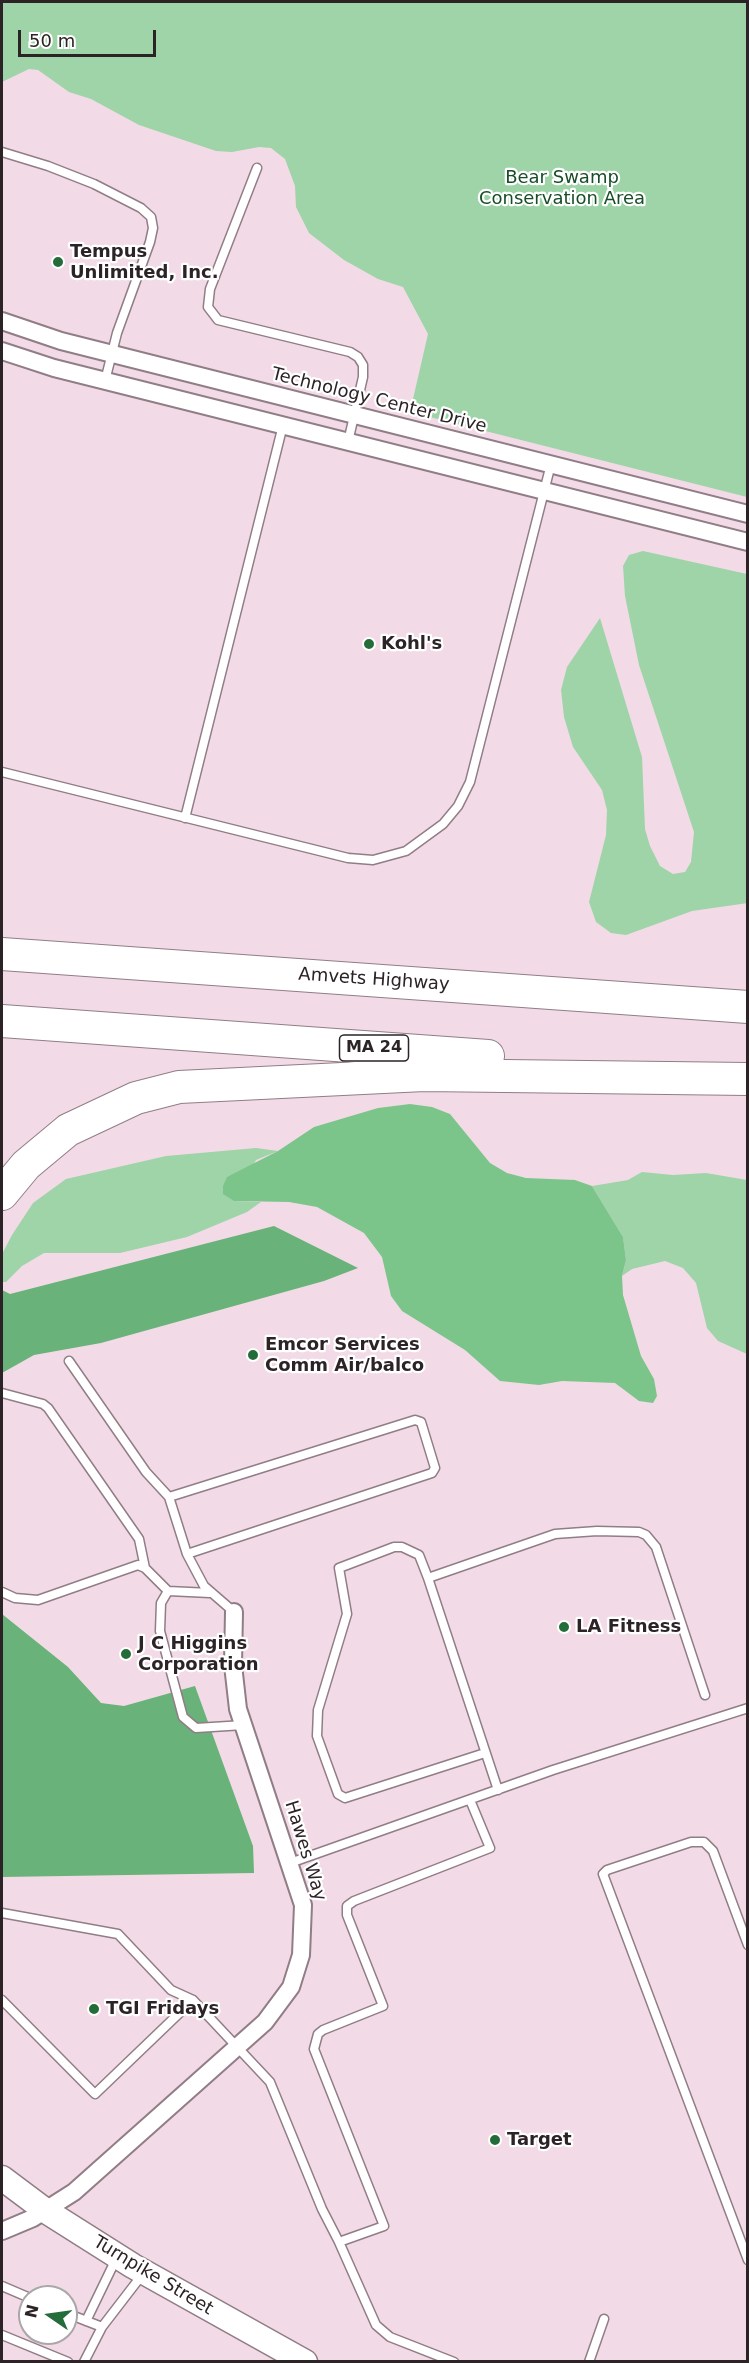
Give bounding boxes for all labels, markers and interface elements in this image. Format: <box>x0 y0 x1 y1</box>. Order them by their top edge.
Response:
scale bar <box>21 18 159 56</box>
text: 50 m <box>29 30 75 51</box>
park label: Bear Swamp Conservation Area <box>479 167 645 210</box>
place label: Tempus Unlimited, Inc. <box>70 241 219 284</box>
marker: Tempus Unlimited, Inc. <box>51 255 65 269</box>
street label: Technology Center Drive <box>269 364 489 438</box>
place label: Kohl's <box>381 633 442 655</box>
marker: Kohl's <box>362 637 376 651</box>
street label: Amvets Highway <box>298 964 450 996</box>
road number: MA 24 <box>340 1035 409 1061</box>
place label: Emcor Services Comm Air/balco <box>265 1334 424 1376</box>
marker: Emcor Services Comm Air/balco <box>246 1348 260 1362</box>
place label: LA Fitness <box>576 1616 681 1638</box>
marker: LA Fitness <box>557 1620 571 1634</box>
place label: J C Higgins Corporation <box>138 1633 259 1676</box>
marker: J C Higgins Corporation <box>119 1647 133 1661</box>
street label: Hawes Way <box>279 1798 331 1904</box>
place label: TGI Fridays <box>106 1998 219 2020</box>
marker: TGI Fridays <box>87 2002 101 2016</box>
place label: Target <box>507 2129 572 2151</box>
marker: Target <box>488 2133 502 2147</box>
street label: Turnpike Street <box>89 2232 217 2320</box>
north arrow <box>18 2285 78 2345</box>
text: N <box>21 2303 43 2320</box>

